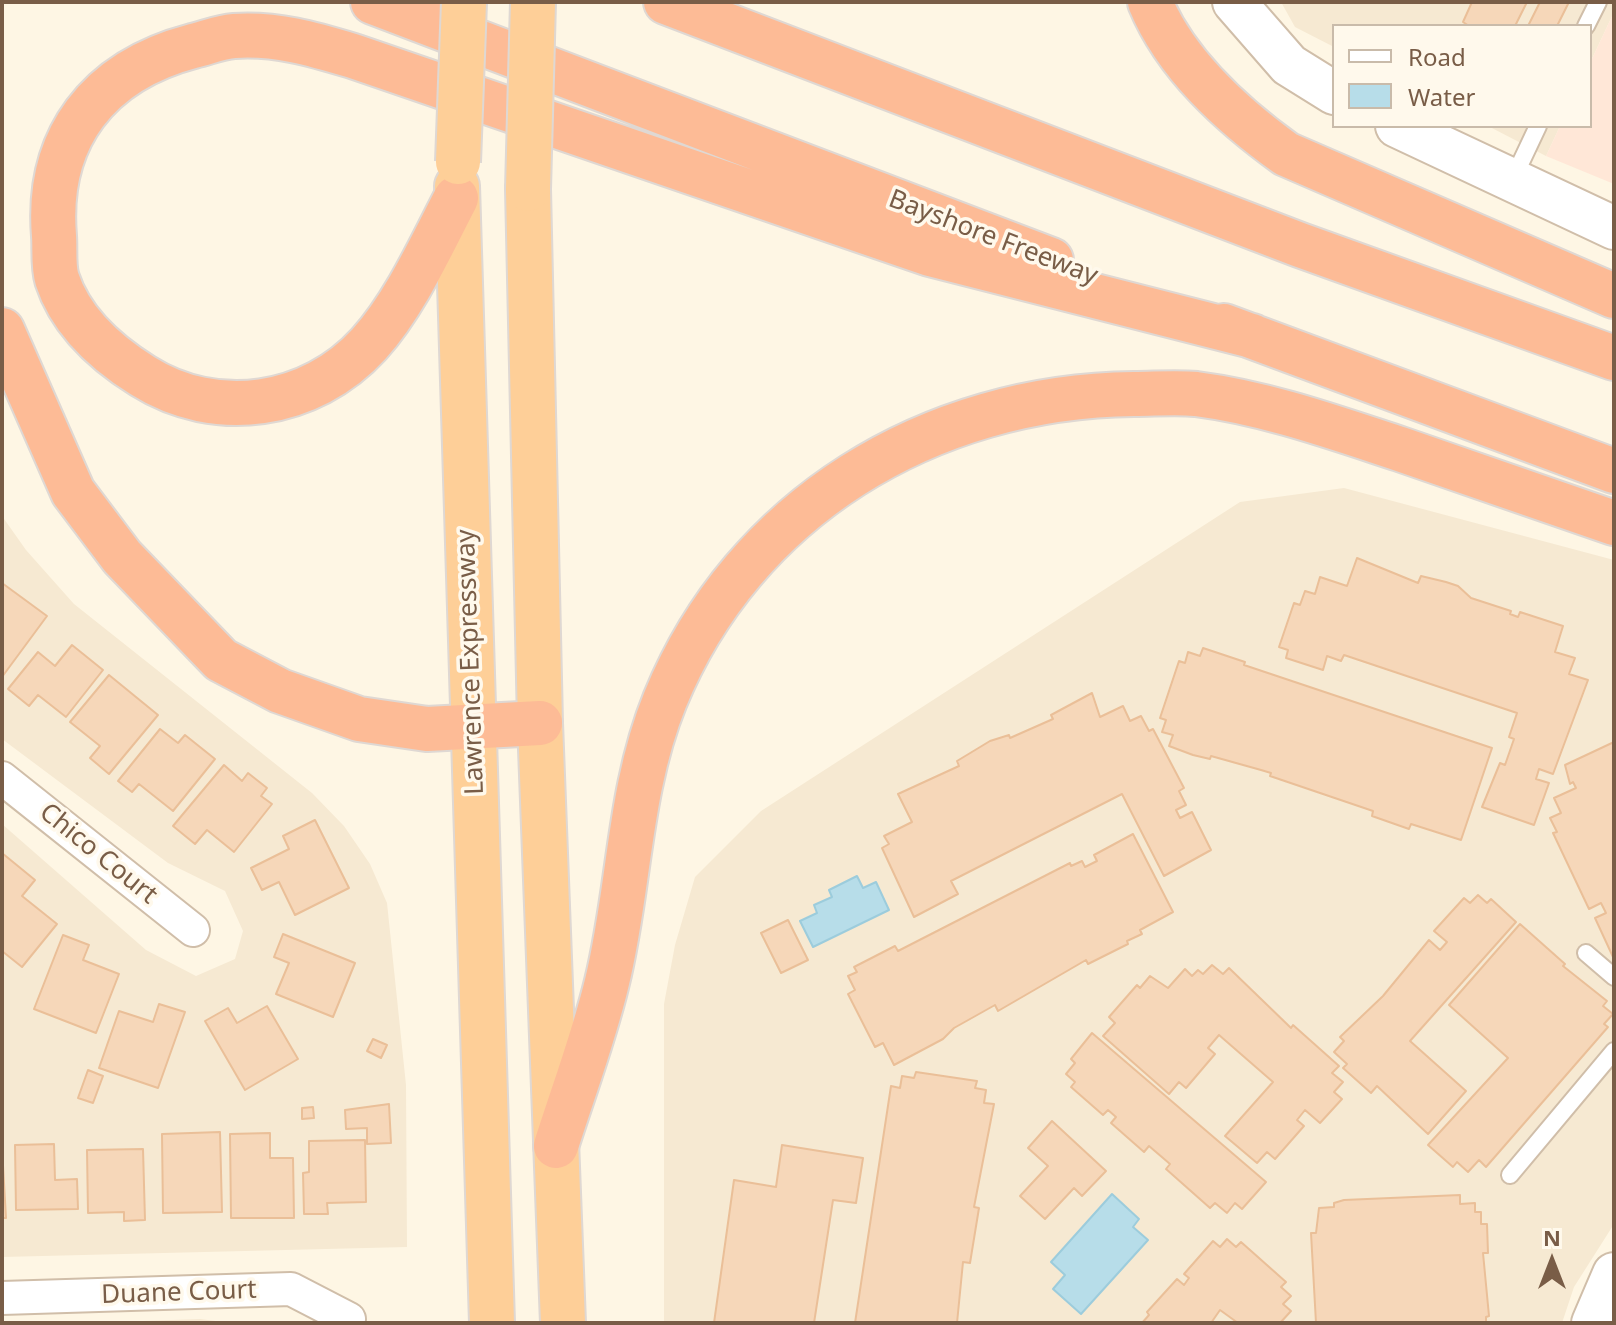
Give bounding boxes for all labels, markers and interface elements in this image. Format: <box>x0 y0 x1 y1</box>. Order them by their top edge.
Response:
legend <box>1332 24 1592 128</box>
text: Road <box>1408 40 1466 73</box>
text: Water <box>1408 80 1475 113</box>
street label: Bayshore Freeway <box>884 184 1102 292</box>
street label: Lawrence Expressway <box>451 529 491 795</box>
street label: Chico Court <box>33 797 163 911</box>
north arrow <box>1512 1221 1592 1301</box>
text: N <box>1543 1222 1561 1252</box>
street label: Duane Court <box>101 1275 257 1311</box>

